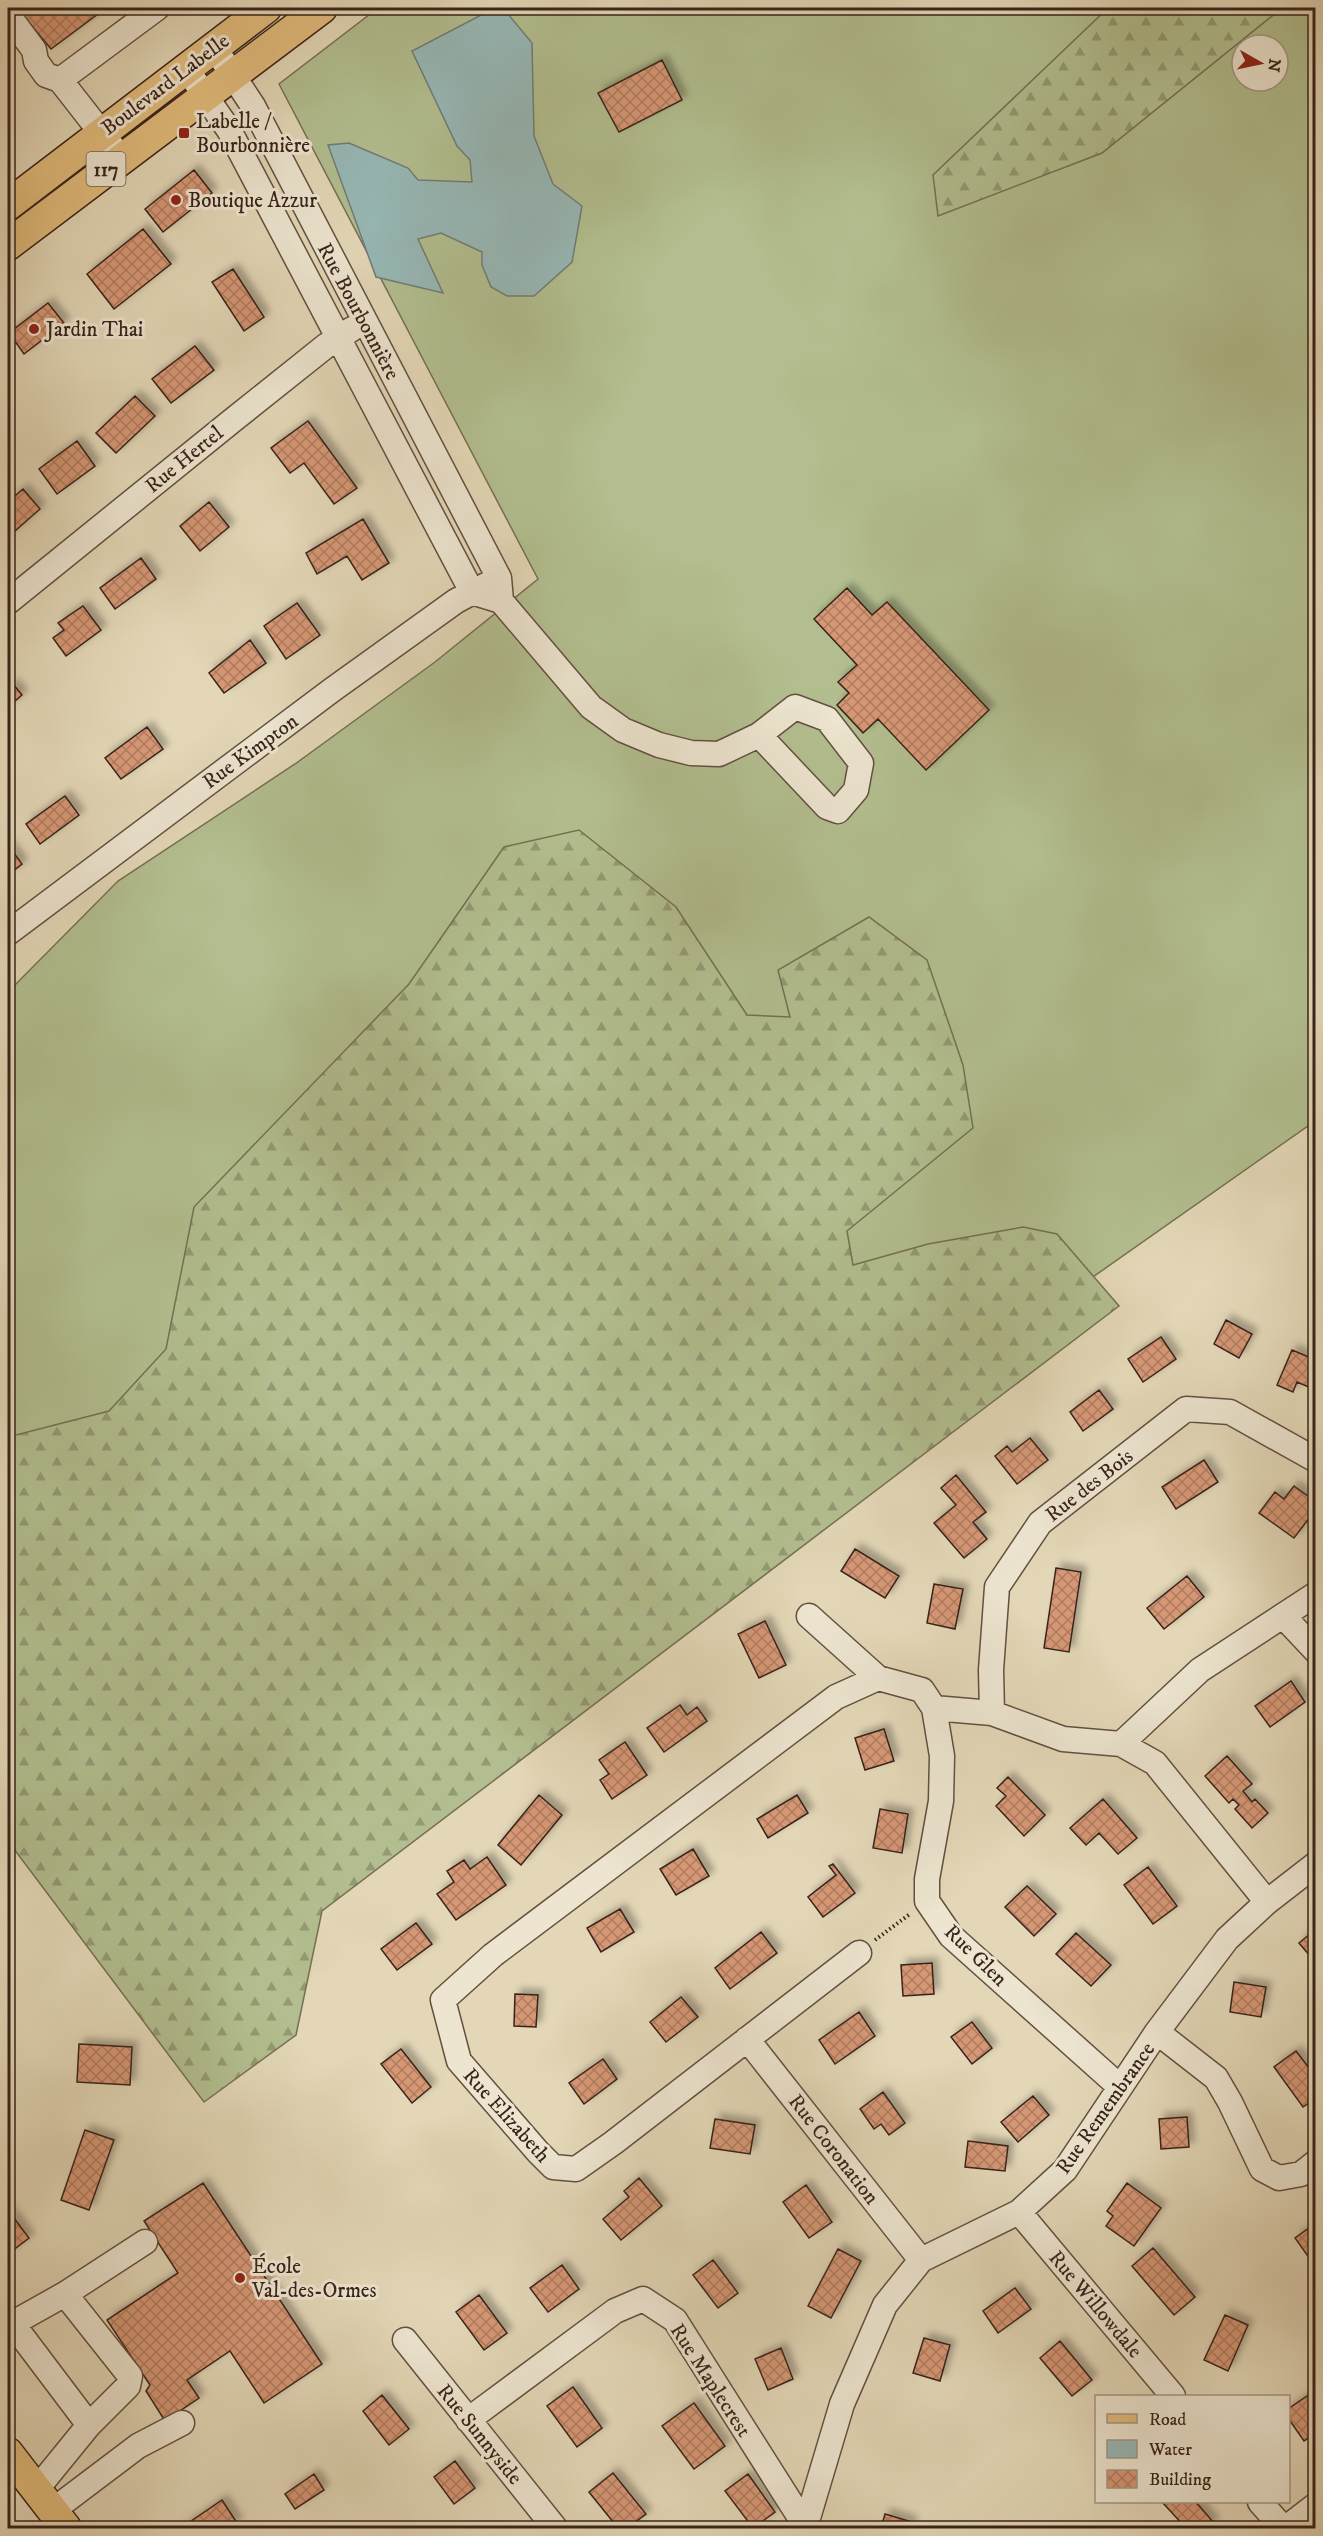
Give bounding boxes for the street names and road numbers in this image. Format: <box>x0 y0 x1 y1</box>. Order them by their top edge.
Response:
street label: Boulevard Labelle <box>97 28 235 141</box>
road number: 117 <box>86 152 126 186</box>
street label: Rue Bourbonnière <box>311 239 405 385</box>
street label: Rue Hertel <box>140 420 229 499</box>
street label: Rue Kimpton <box>198 708 303 795</box>
street label: Rue des Bois <box>1041 1444 1139 1528</box>
street label: Rue Glen <box>938 1919 1012 1992</box>
street label: Rue Remembrance <box>1051 2037 1161 2180</box>
street label: Rue Elizabeth <box>457 2063 555 2168</box>
street label: Rue Coronation <box>782 2089 884 2210</box>
street label: Rue Willowdale <box>1043 2246 1148 2364</box>
street label: Rue Maplecrest <box>664 2319 757 2442</box>
street label: Rue Sunnyside <box>431 2379 528 2490</box>

